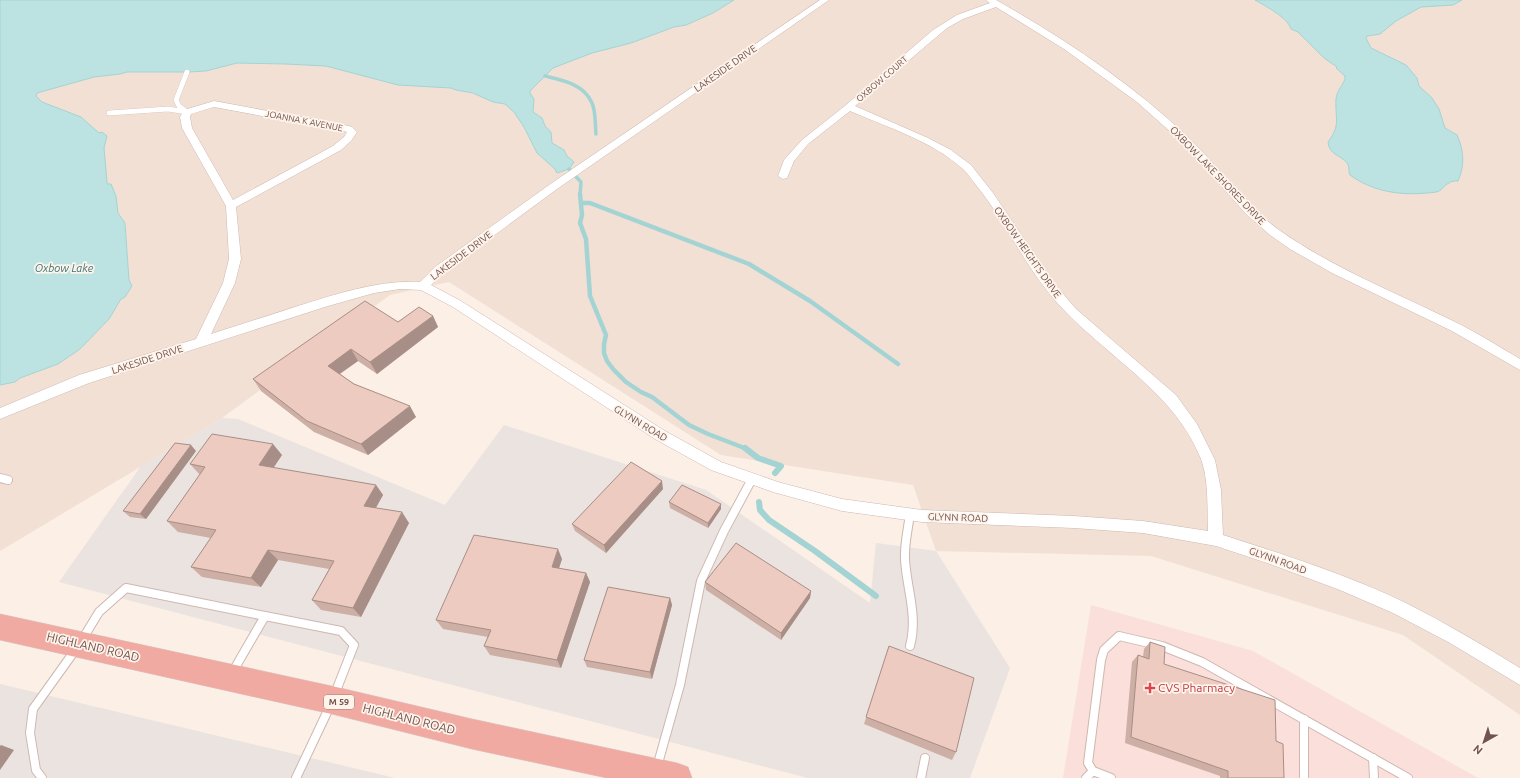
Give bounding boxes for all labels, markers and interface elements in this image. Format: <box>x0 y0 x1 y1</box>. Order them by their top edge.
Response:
street label: LAKESIDE DRIVE <box>692 42 759 94</box>
street label: OXBOW COURT <box>854 54 910 104</box>
street label: JOANNA K AVENUE <box>264 109 344 133</box>
street label: OXBOW LAKE SHORES DRIVE <box>1168 124 1268 227</box>
street label: OXBOW HEIGHTS DRIVE <box>992 204 1064 300</box>
street label: LAKESIDE DRIVE <box>428 228 495 282</box>
water label: Oxbow Lake <box>35 262 94 274</box>
street label: LAKESIDE DRIVE <box>110 343 184 376</box>
street label: GLYNN ROAD <box>612 403 670 444</box>
street label: GLYNN ROAD <box>928 511 988 524</box>
street label: GLYNN ROAD <box>1248 545 1308 576</box>
street label: HIGHLAND ROAD <box>46 630 141 663</box>
place label: CVS Pharmacy <box>1158 681 1235 694</box>
marker: CVS Pharmacy <box>1145 683 1155 693</box>
road number: M 59 <box>324 695 354 709</box>
street label: HIGHLAND ROAD <box>362 701 457 736</box>
north arrow <box>1464 722 1504 762</box>
text: N <box>1471 743 1485 757</box>

